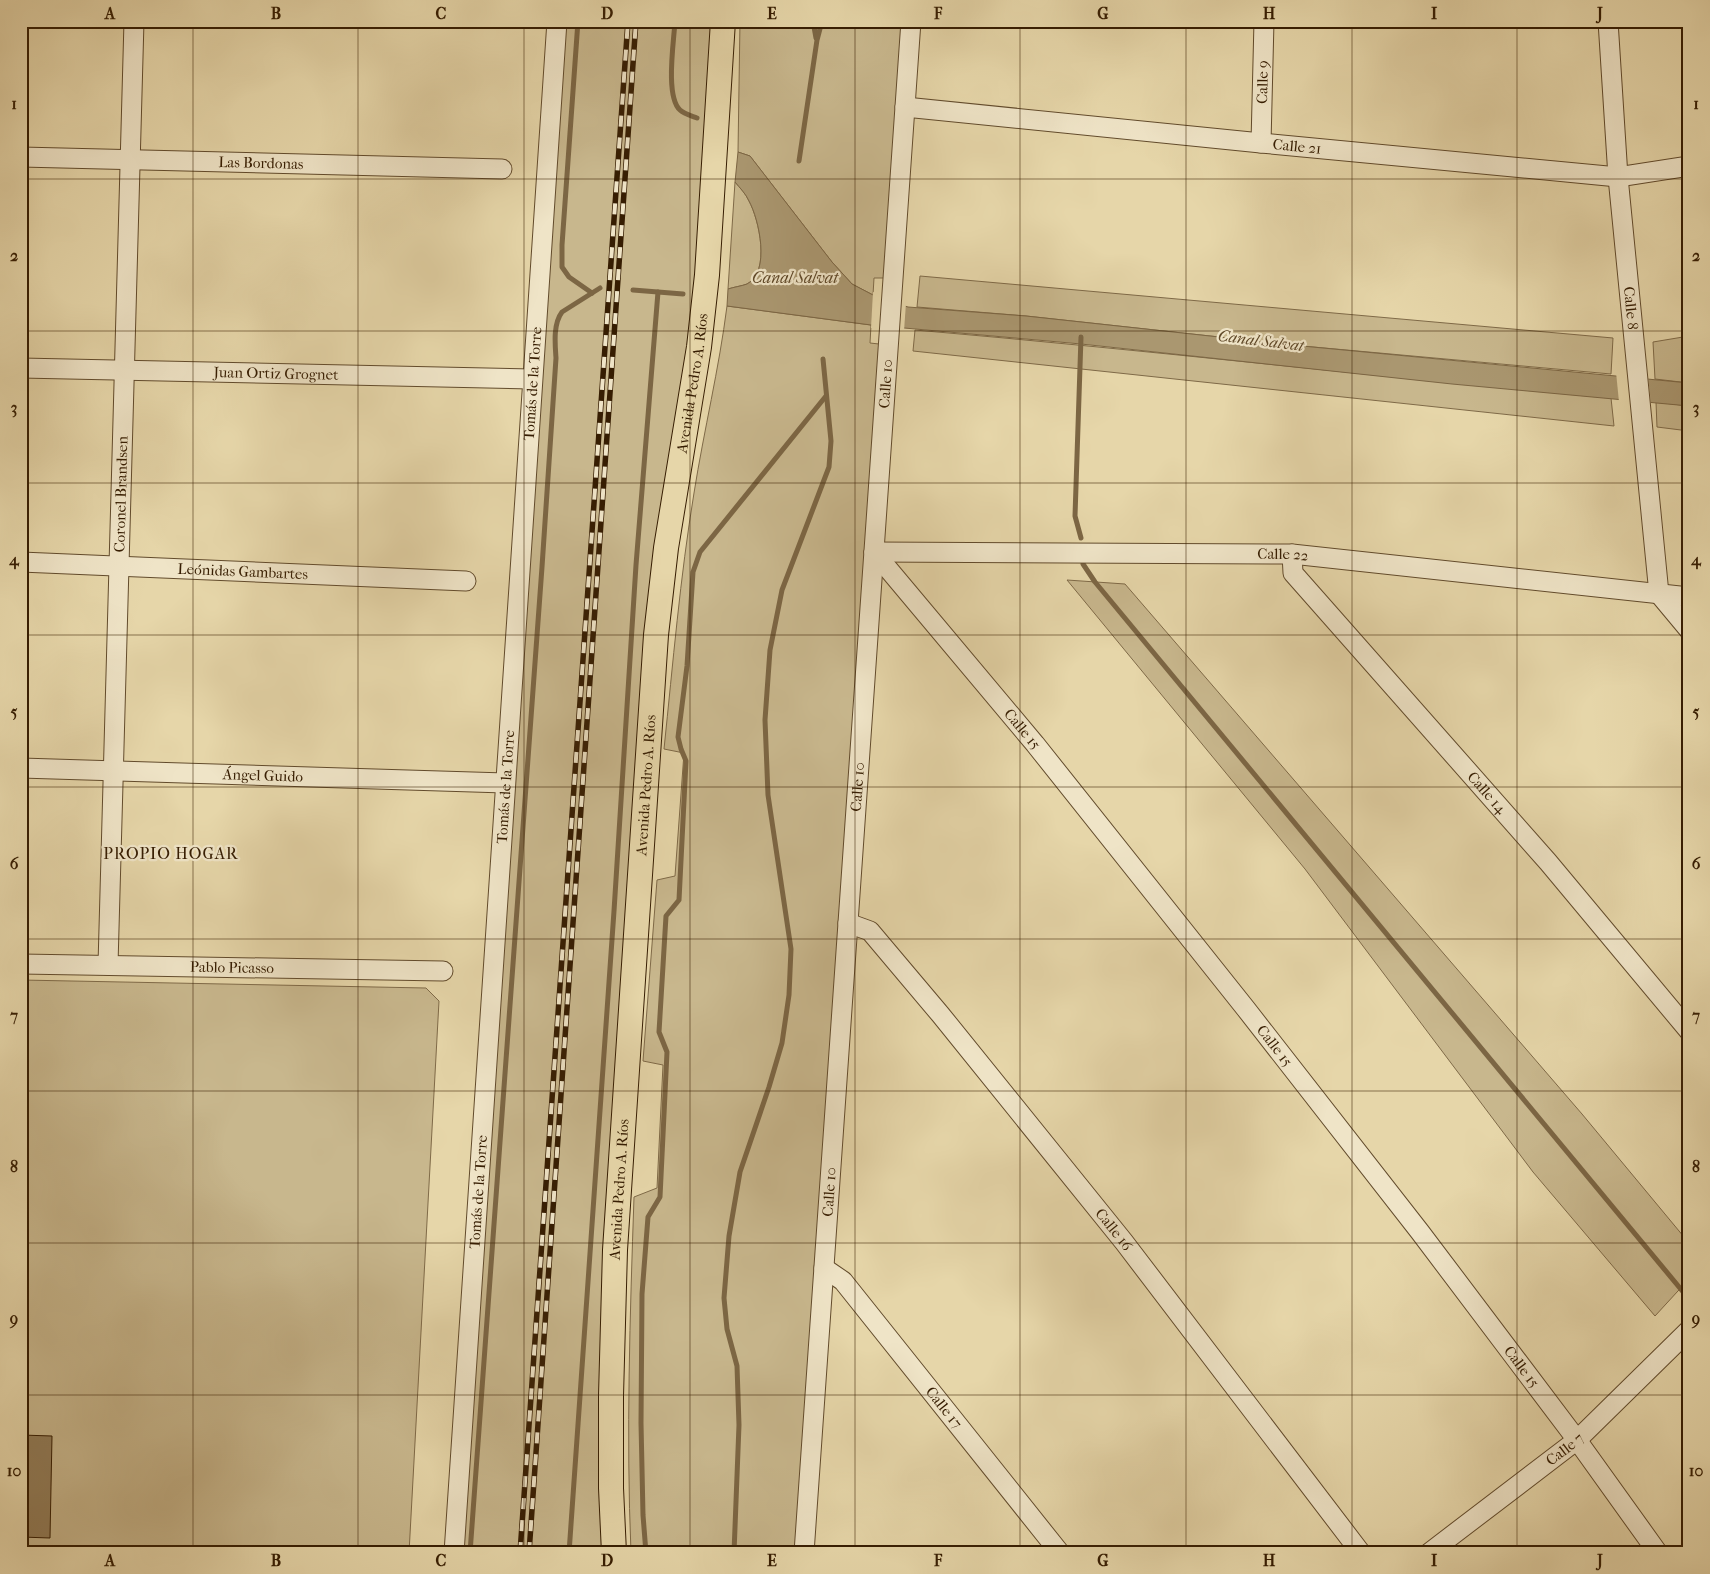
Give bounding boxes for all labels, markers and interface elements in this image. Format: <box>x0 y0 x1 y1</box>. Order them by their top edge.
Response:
text: A <box>104 4 116 23</box>
text: B <box>271 4 281 23</box>
text: C <box>436 4 447 23</box>
text: D <box>601 4 613 23</box>
text: E <box>767 4 777 23</box>
text: F <box>933 4 943 23</box>
text: G <box>1097 4 1109 23</box>
text: H <box>1263 4 1276 23</box>
text: I <box>1431 4 1438 23</box>
text: J <box>1595 4 1603 24</box>
street label: Calle 9 <box>1253 60 1272 104</box>
text: 1 <box>11 94 17 113</box>
text: 1 <box>1693 94 1699 113</box>
street label: Calle 21 <box>1272 135 1322 158</box>
street label: Las Bordonas <box>218 153 304 173</box>
text: 2 <box>10 246 18 265</box>
text: 2 <box>1692 246 1700 265</box>
water label: Canal Salvat <box>752 268 839 287</box>
street label: Calle 8 <box>1620 286 1642 331</box>
street label: Avenida Pedro A. Ríos <box>673 312 712 455</box>
street label: Tomás de la Torre <box>520 326 545 441</box>
water label: Canal Salvat <box>1217 326 1306 355</box>
street label: Calle 10 <box>875 359 896 409</box>
street label: Juan Ortiz Grognet <box>212 363 339 384</box>
text: 3 <box>11 398 17 418</box>
text: 3 <box>1693 398 1699 418</box>
street label: Coronel Brandsen <box>110 435 132 553</box>
street label: Calle 22 <box>1257 545 1310 565</box>
text: 4 <box>8 550 20 570</box>
text: 4 <box>1690 550 1702 570</box>
street label: Leónidas Gambartes <box>177 560 309 583</box>
text: 5 <box>11 702 18 721</box>
text: 5 <box>1693 702 1700 721</box>
street label: Calle 15 <box>1000 705 1045 753</box>
street label: Avenida Pedro A. Ríos <box>632 714 660 857</box>
street label: Tomás de la Torre <box>493 729 518 844</box>
street label: Calle 10 <box>847 762 868 812</box>
street label: Ángel Guido <box>221 765 304 786</box>
street label: Calle 14 <box>1464 768 1511 818</box>
district label: PROPIO HOGAR <box>103 844 239 863</box>
text: 6 <box>10 854 19 873</box>
text: 6 <box>1692 854 1701 873</box>
street label: Pablo Picasso <box>190 958 275 977</box>
text: 7 <box>9 1006 18 1025</box>
text: 7 <box>1691 1006 1700 1025</box>
street label: Calle 15 <box>1253 1021 1296 1070</box>
street label: Avenida Pedro A. Ríos <box>606 1118 633 1261</box>
street label: Tomás de la Torre <box>465 1134 491 1249</box>
text: 8 <box>10 1157 18 1176</box>
text: 8 <box>1692 1157 1700 1176</box>
street label: Calle 10 <box>819 1167 840 1217</box>
street label: Calle 16 <box>1091 1205 1137 1255</box>
text: 9 <box>9 1309 18 1329</box>
text: 9 <box>1691 1309 1700 1329</box>
street label: Calle 15 <box>1500 1342 1543 1391</box>
street label: Calle 17 <box>922 1383 966 1432</box>
street label: Calle 7 <box>1542 1429 1588 1469</box>
text: 10 <box>7 1461 21 1480</box>
text: 10 <box>1689 1461 1703 1480</box>
text: A <box>104 1551 116 1570</box>
text: B <box>271 1551 281 1570</box>
text: C <box>436 1551 447 1570</box>
text: D <box>601 1551 613 1570</box>
text: E <box>767 1551 777 1570</box>
text: F <box>933 1551 943 1570</box>
text: G <box>1097 1551 1109 1570</box>
text: H <box>1263 1551 1276 1570</box>
text: I <box>1431 1551 1438 1570</box>
text: J <box>1595 1551 1603 1571</box>

